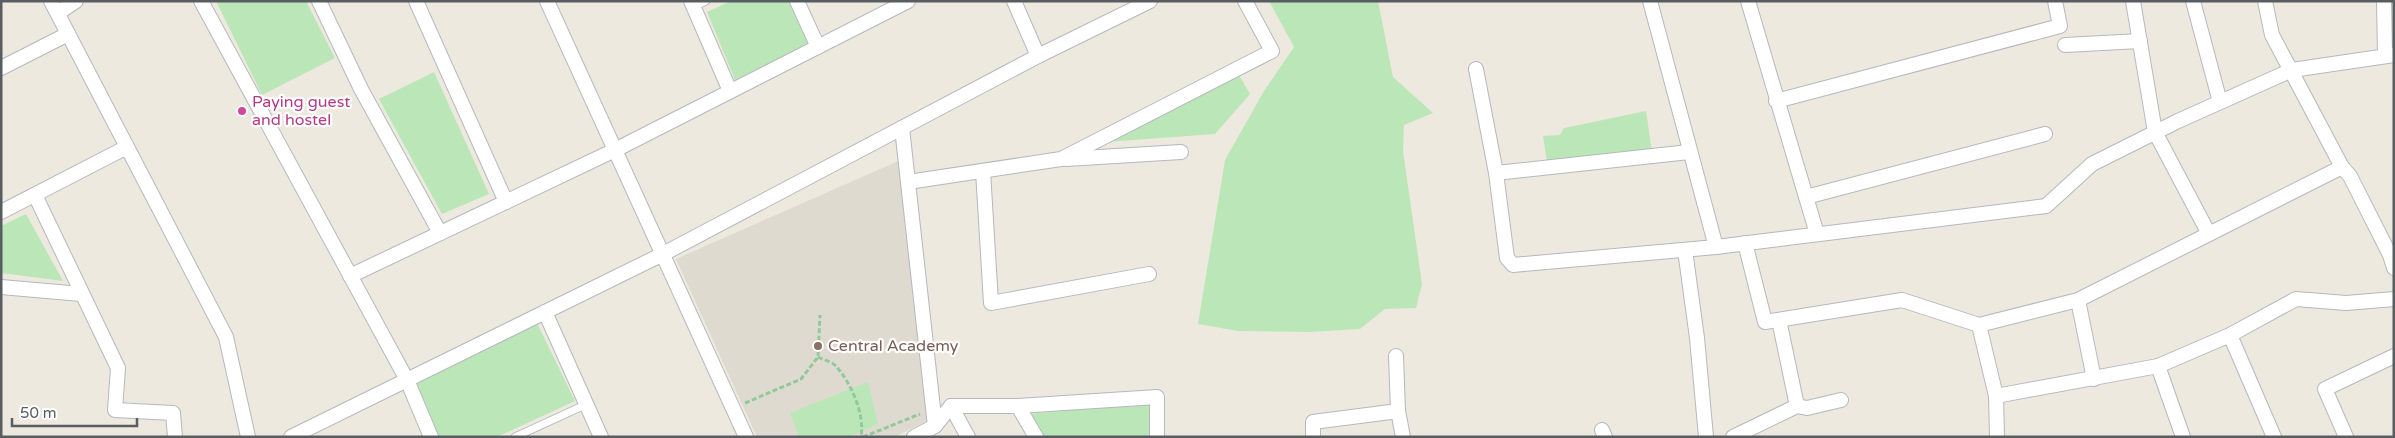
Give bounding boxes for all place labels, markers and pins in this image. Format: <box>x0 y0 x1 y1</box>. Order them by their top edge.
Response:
place label: Paying guest and hostel <box>252 92 350 130</box>
marker: Paying guest and hostel <box>236 105 248 117</box>
place label: Central Academy <box>828 336 959 356</box>
marker: Central Academy <box>812 340 824 352</box>

